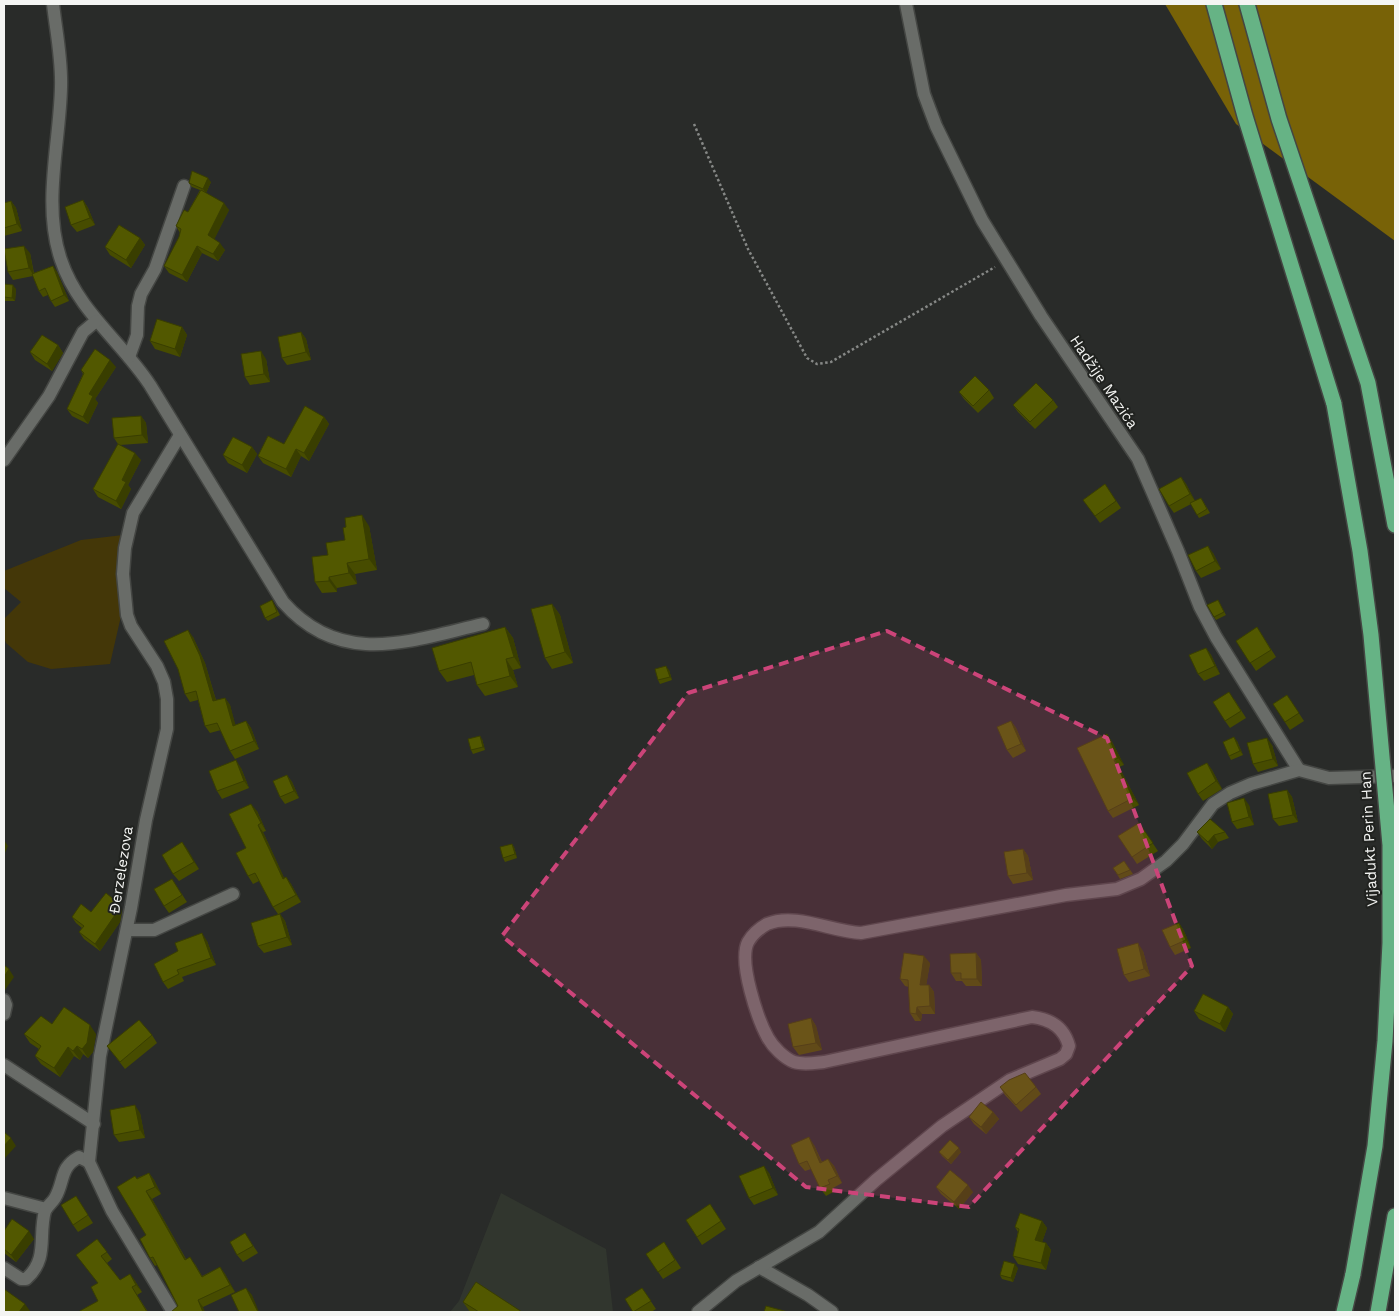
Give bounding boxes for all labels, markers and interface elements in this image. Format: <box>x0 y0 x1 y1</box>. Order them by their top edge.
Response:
street label: Hadžije Mazića <box>1066 332 1142 432</box>
street label: Vijadukt Perin Han <box>1356 771 1382 907</box>
street label: Đerzelezova <box>105 824 137 915</box>

